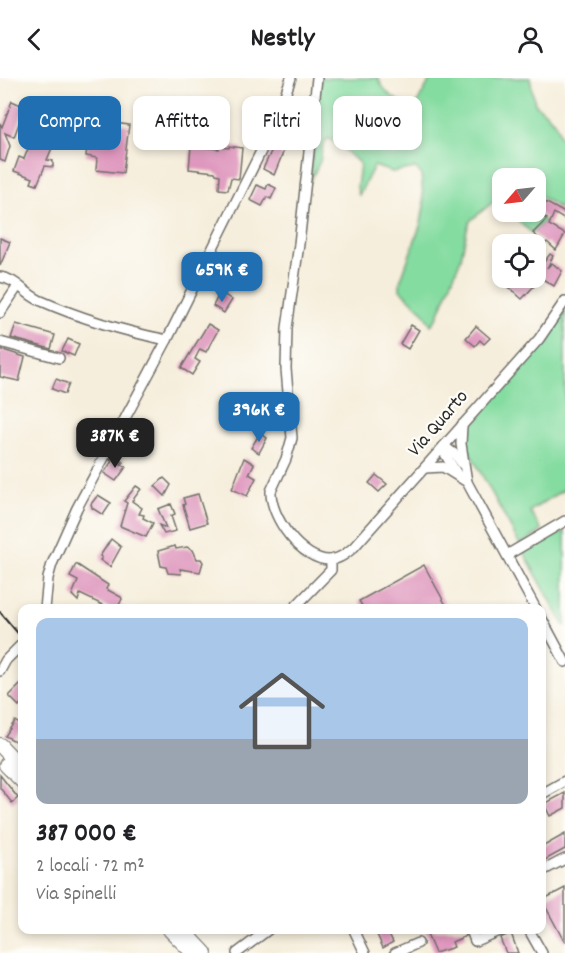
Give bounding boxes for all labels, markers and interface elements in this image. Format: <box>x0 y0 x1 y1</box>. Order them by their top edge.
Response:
text: Nestly <box>251 20 314 59</box>
icon: back <box>18 23 51 56</box>
icon: person <box>514 23 547 56</box>
chip: Compra <box>18 96 121 150</box>
chip: Affitta <box>133 96 230 150</box>
chip: Filtri <box>242 96 321 150</box>
chip: Nuovo <box>333 96 422 150</box>
north arrow <box>492 168 546 222</box>
map controls <box>492 168 546 288</box>
button: locate <box>492 234 546 288</box>
pin: 659K € <box>173 252 271 303</box>
text: 659K € <box>195 257 249 285</box>
street label: Via Quarto <box>402 384 476 464</box>
pin: 396K € <box>210 392 308 443</box>
text: 396K € <box>233 397 285 425</box>
pin: 387K € <box>66 418 164 469</box>
text: 387K € <box>90 423 140 451</box>
icon: home <box>228 657 336 765</box>
text: 387 000 € <box>36 816 137 853</box>
text: 2 locali · 72 m² <box>36 853 145 881</box>
text: Via Spinelli <box>36 881 116 909</box>

